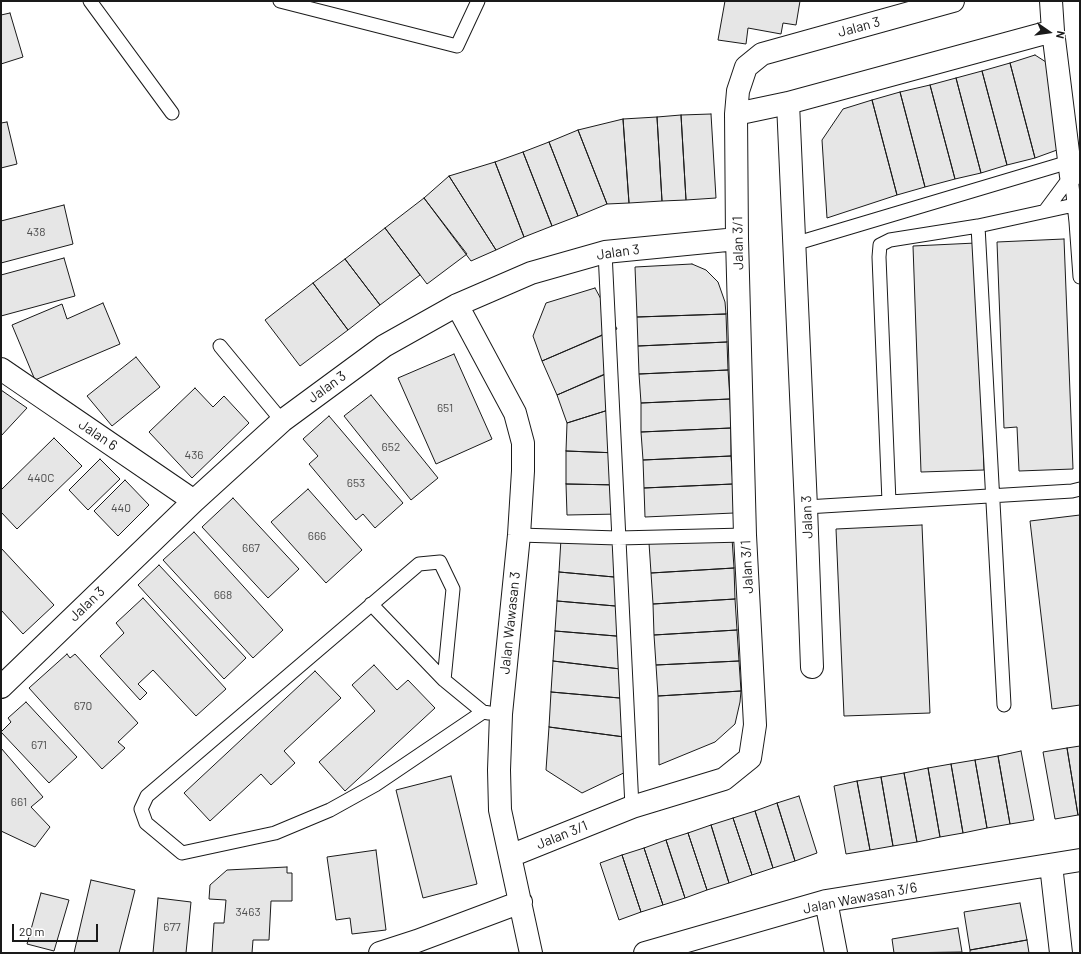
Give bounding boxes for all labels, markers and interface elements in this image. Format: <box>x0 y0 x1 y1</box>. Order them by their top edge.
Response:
north arrow <box>1029 12 1069 52</box>
street label: Jalan 3 <box>836 13 882 41</box>
text: N <box>1054 30 1068 40</box>
street label: Jalan 3/1 <box>729 216 747 270</box>
house number: 438 <box>26 225 46 239</box>
street label: Jalan 3 <box>595 241 641 263</box>
street label: Jalan 3 <box>305 368 349 406</box>
house number: 651 <box>437 401 453 415</box>
street label: Jalan 6 <box>75 416 121 454</box>
house number: 652 <box>382 440 400 454</box>
house number: 436 <box>185 448 203 462</box>
house number: 440C <box>27 471 55 485</box>
house number: 653 <box>347 476 365 490</box>
street label: Jalan 3 <box>798 495 816 539</box>
house number: 440 <box>111 501 131 515</box>
house number: 666 <box>308 529 326 543</box>
street label: Jalan 3/1 <box>737 540 757 594</box>
house number: 667 <box>242 541 260 555</box>
street label: Jalan Wawasan 3 <box>496 571 524 675</box>
street label: Jalan 3 <box>66 583 108 625</box>
house number: 668 <box>214 588 232 602</box>
house number: 670 <box>74 699 92 713</box>
house number: 671 <box>31 738 47 752</box>
house number: 661 <box>11 795 27 809</box>
street label: Jalan 3/1 <box>534 817 590 853</box>
street label: Jalan Wawasan 3/6 <box>801 879 919 917</box>
house number: 3463 <box>235 905 261 919</box>
scale bar <box>14 916 100 942</box>
house number: 677 <box>163 920 181 934</box>
text: 20 m <box>19 924 45 938</box>

